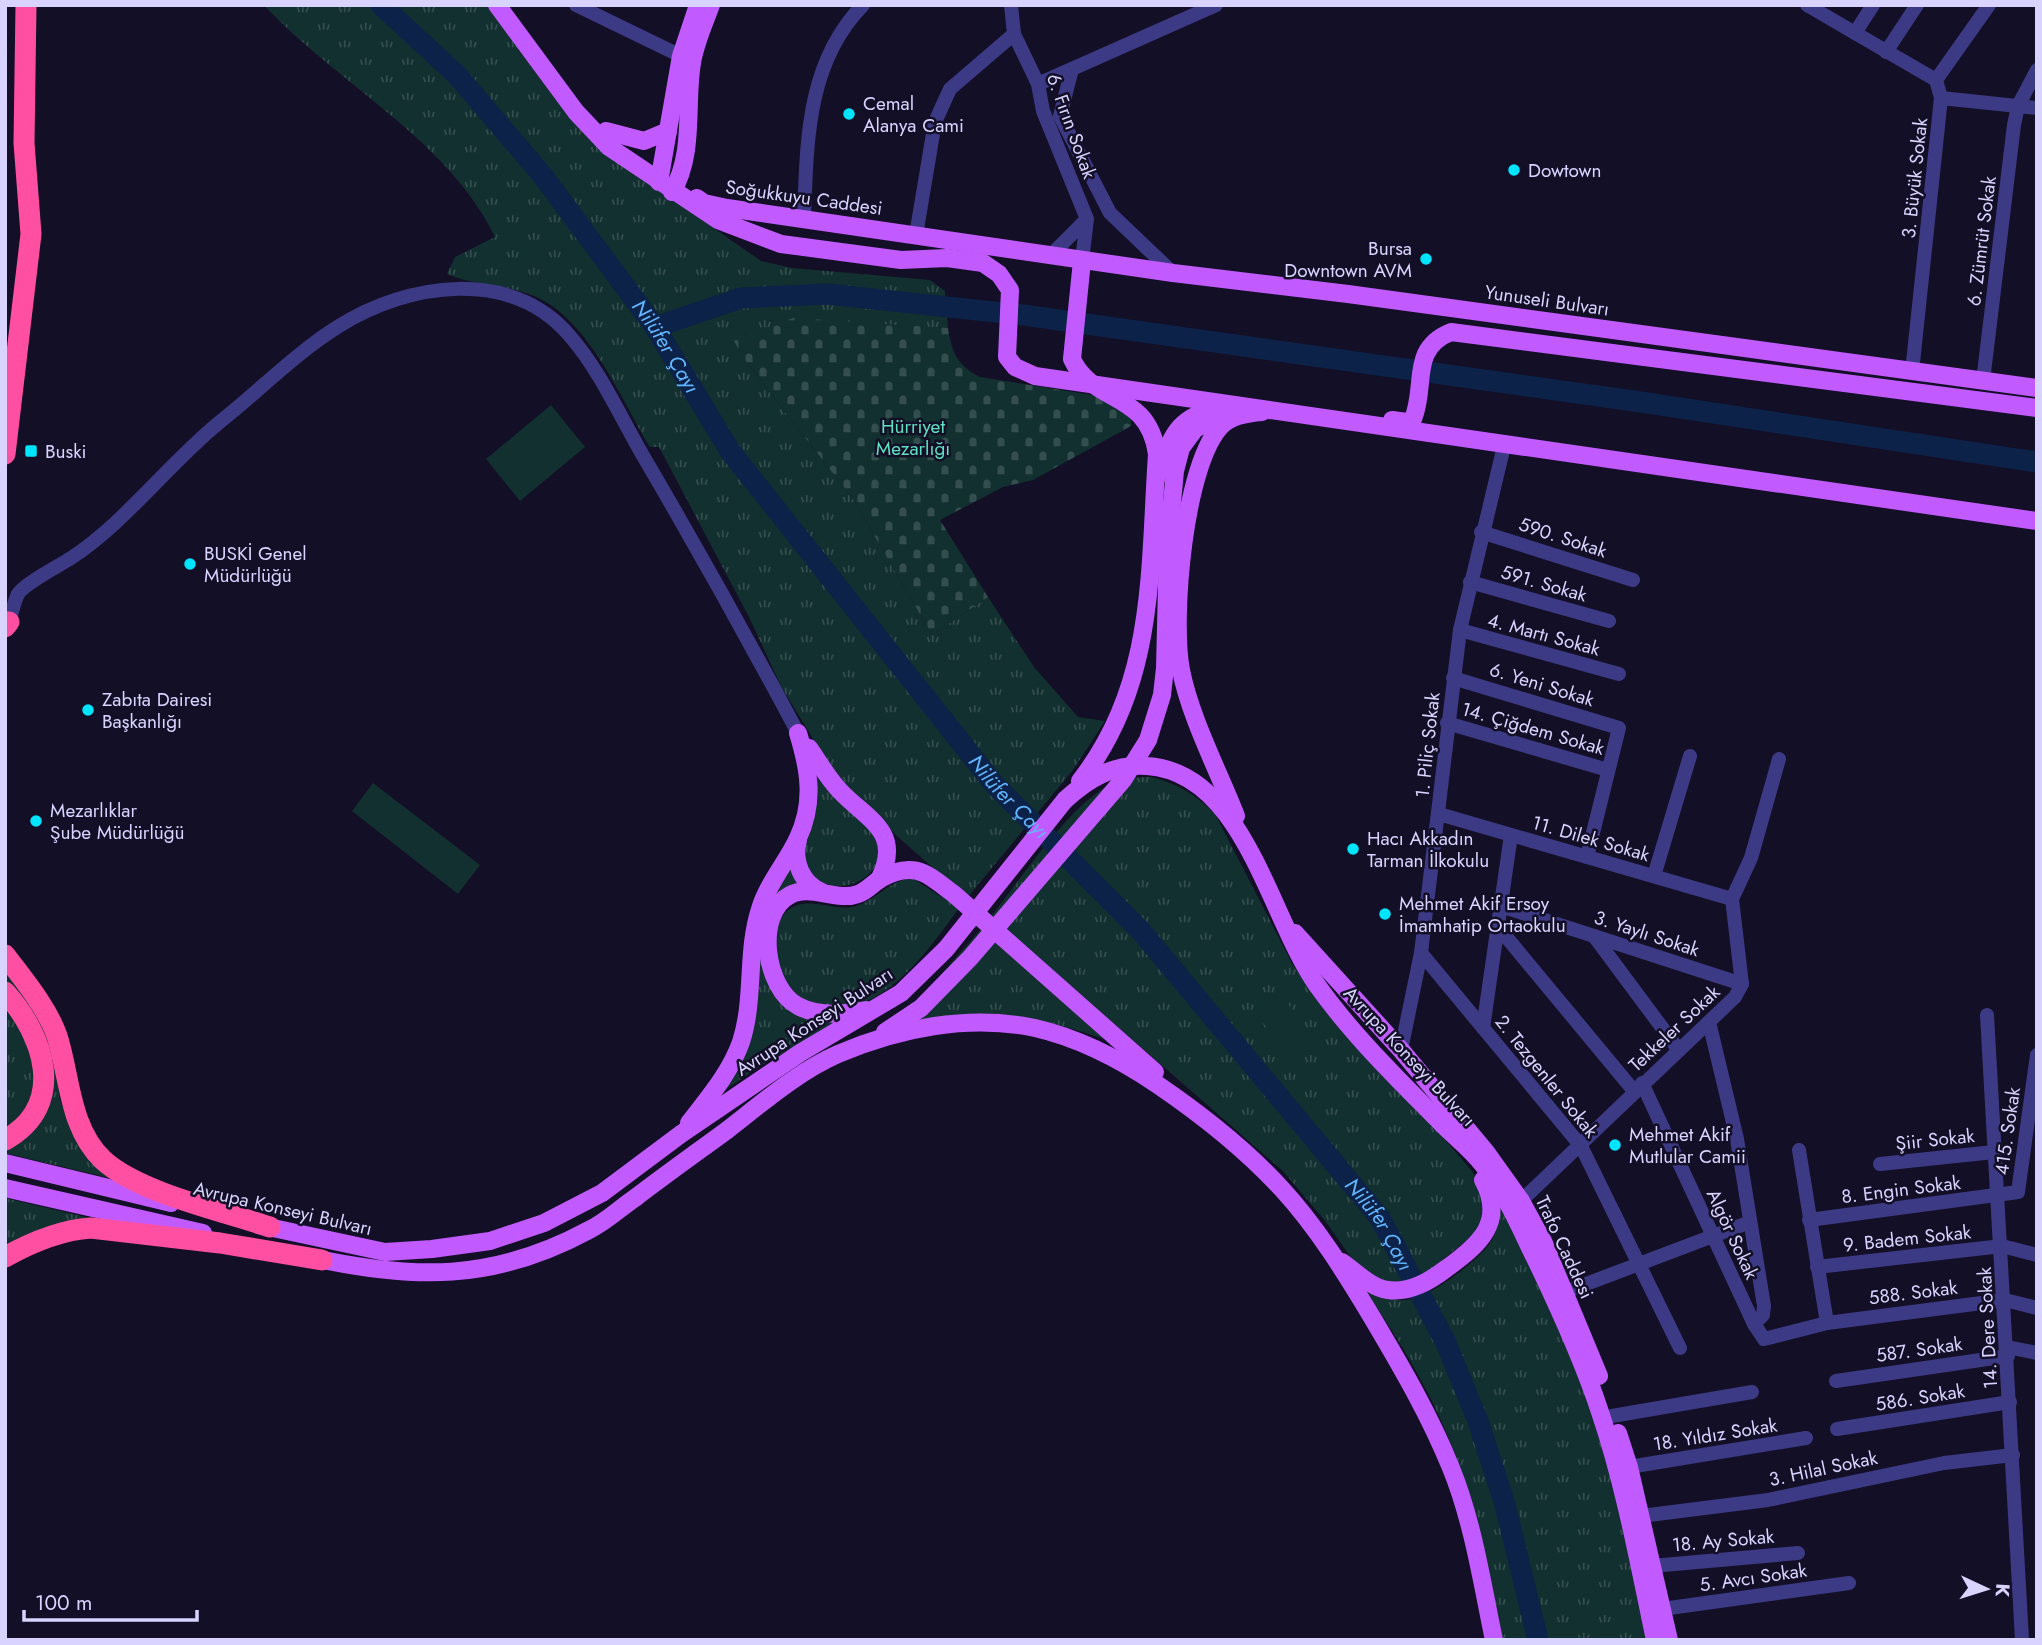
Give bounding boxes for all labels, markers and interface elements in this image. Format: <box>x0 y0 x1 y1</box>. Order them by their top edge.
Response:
street label: 6. Fırın Sokak <box>1040 70 1103 183</box>
place label: Cemal Alanya Cami <box>863 90 964 139</box>
marker: Cemal Alanya Cami <box>841 106 857 122</box>
street label: 3. Büyük Sokak <box>1895 116 1934 240</box>
place label: Dowtown <box>1528 157 1601 184</box>
marker: Dowtown <box>1506 162 1522 178</box>
street label: Soğukkuyu Caddesi <box>724 173 884 222</box>
street label: 6. Zümrüt Sokak <box>1960 174 2003 308</box>
place label: Bursa Downtown AVM <box>1284 235 1412 284</box>
marker: Bursa Downtown AVM <box>1418 251 1434 267</box>
street label: Yunuseli Bulvarı <box>1483 278 1611 323</box>
water label: Nilüfer Çayı <box>625 293 707 399</box>
park label: Hürriyet Mezarlığı <box>876 413 950 462</box>
place label: Buski <box>45 438 87 465</box>
marker: Buski <box>23 443 39 459</box>
street label: 590. Sokak <box>1515 511 1611 565</box>
place label: BUSKİ Genel Müdürlüğü <box>204 540 307 589</box>
marker: BUSKİ Genel Müdürlüğü <box>182 556 198 572</box>
street label: 591. Sokak <box>1498 558 1591 609</box>
street label: 4. Martı Sokak <box>1485 607 1604 663</box>
street label: 6. Yeni Sokak <box>1486 656 1598 713</box>
place label: Zabıta Dairesi Başkanlığı <box>102 686 212 735</box>
street label: 1. Piliç Sokak <box>1409 690 1447 799</box>
street label: 14. Çiğdem Sokak <box>1458 695 1608 762</box>
marker: Zabıta Dairesi Başkanlığı <box>80 702 96 718</box>
water label: Nilüfer Çayı <box>961 748 1056 846</box>
place label: Mezarlıklar Şube Müdürlüğü <box>50 797 185 846</box>
street label: 11. Dilek Sokak <box>1529 809 1653 868</box>
marker: Mezarlıklar Şube Müdürlüğü <box>28 813 44 829</box>
place label: Hacı Akkadın Tarman İlkokulu <box>1367 825 1489 874</box>
marker: Hacı Akkadın Tarman İlkokulu <box>1345 841 1361 857</box>
place label: Mehmet Akif Ersoy İmamhatip Ortaokulu <box>1399 890 1566 939</box>
street label: 3. Yaylı Sokak <box>1591 904 1704 963</box>
marker: Mehmet Akif Ersoy İmamhatip Ortaokulu <box>1377 906 1393 922</box>
street label: Avrupa Konseyi Bulvarı <box>730 960 898 1082</box>
street label: Tekkeler Sokak <box>1623 979 1726 1078</box>
street label: Avrupa Konseyi Bulvarı <box>1337 980 1482 1132</box>
street label: 2. Tezgenler Sokak <box>1489 1009 1605 1144</box>
street label: 415. Sokak <box>1988 1085 2027 1177</box>
place label: Mehmet Akif Mutlular Camii <box>1629 1121 1746 1170</box>
street label: Şiir Sokak <box>1894 1122 1976 1157</box>
marker: Mehmet Akif Mutlular Camii <box>1607 1137 1623 1153</box>
street label: 8. Engin Sokak <box>1840 1169 1963 1210</box>
water label: Nilüfer Çayı <box>1338 1171 1420 1276</box>
street label: Avrupa Konseyi Bulvarı <box>191 1175 375 1242</box>
street label: Algör Sokak <box>1700 1185 1766 1284</box>
street label: Trafo Caddesi <box>1529 1191 1600 1303</box>
street label: 9. Badem Sokak <box>1842 1218 1973 1259</box>
street label: 14. Dere Sokak <box>1971 1266 2004 1390</box>
street label: 588. Sokak <box>1867 1274 1960 1311</box>
street label: 587. Sokak <box>1874 1330 1965 1369</box>
street label: 586. Sokak <box>1873 1377 1967 1418</box>
street label: 18. Yıldız Sokak <box>1651 1411 1780 1458</box>
street label: 3. Hilal Sokak <box>1766 1444 1880 1493</box>
street label: 18. Ay Sokak <box>1671 1523 1776 1558</box>
north arrow <box>1951 1554 2021 1624</box>
street label: 5. Avcı Sokak <box>1698 1557 1809 1598</box>
scale bar <box>24 1578 198 1622</box>
text: K <box>1988 1583 2016 1598</box>
text: 100 m <box>35 1588 92 1618</box>

